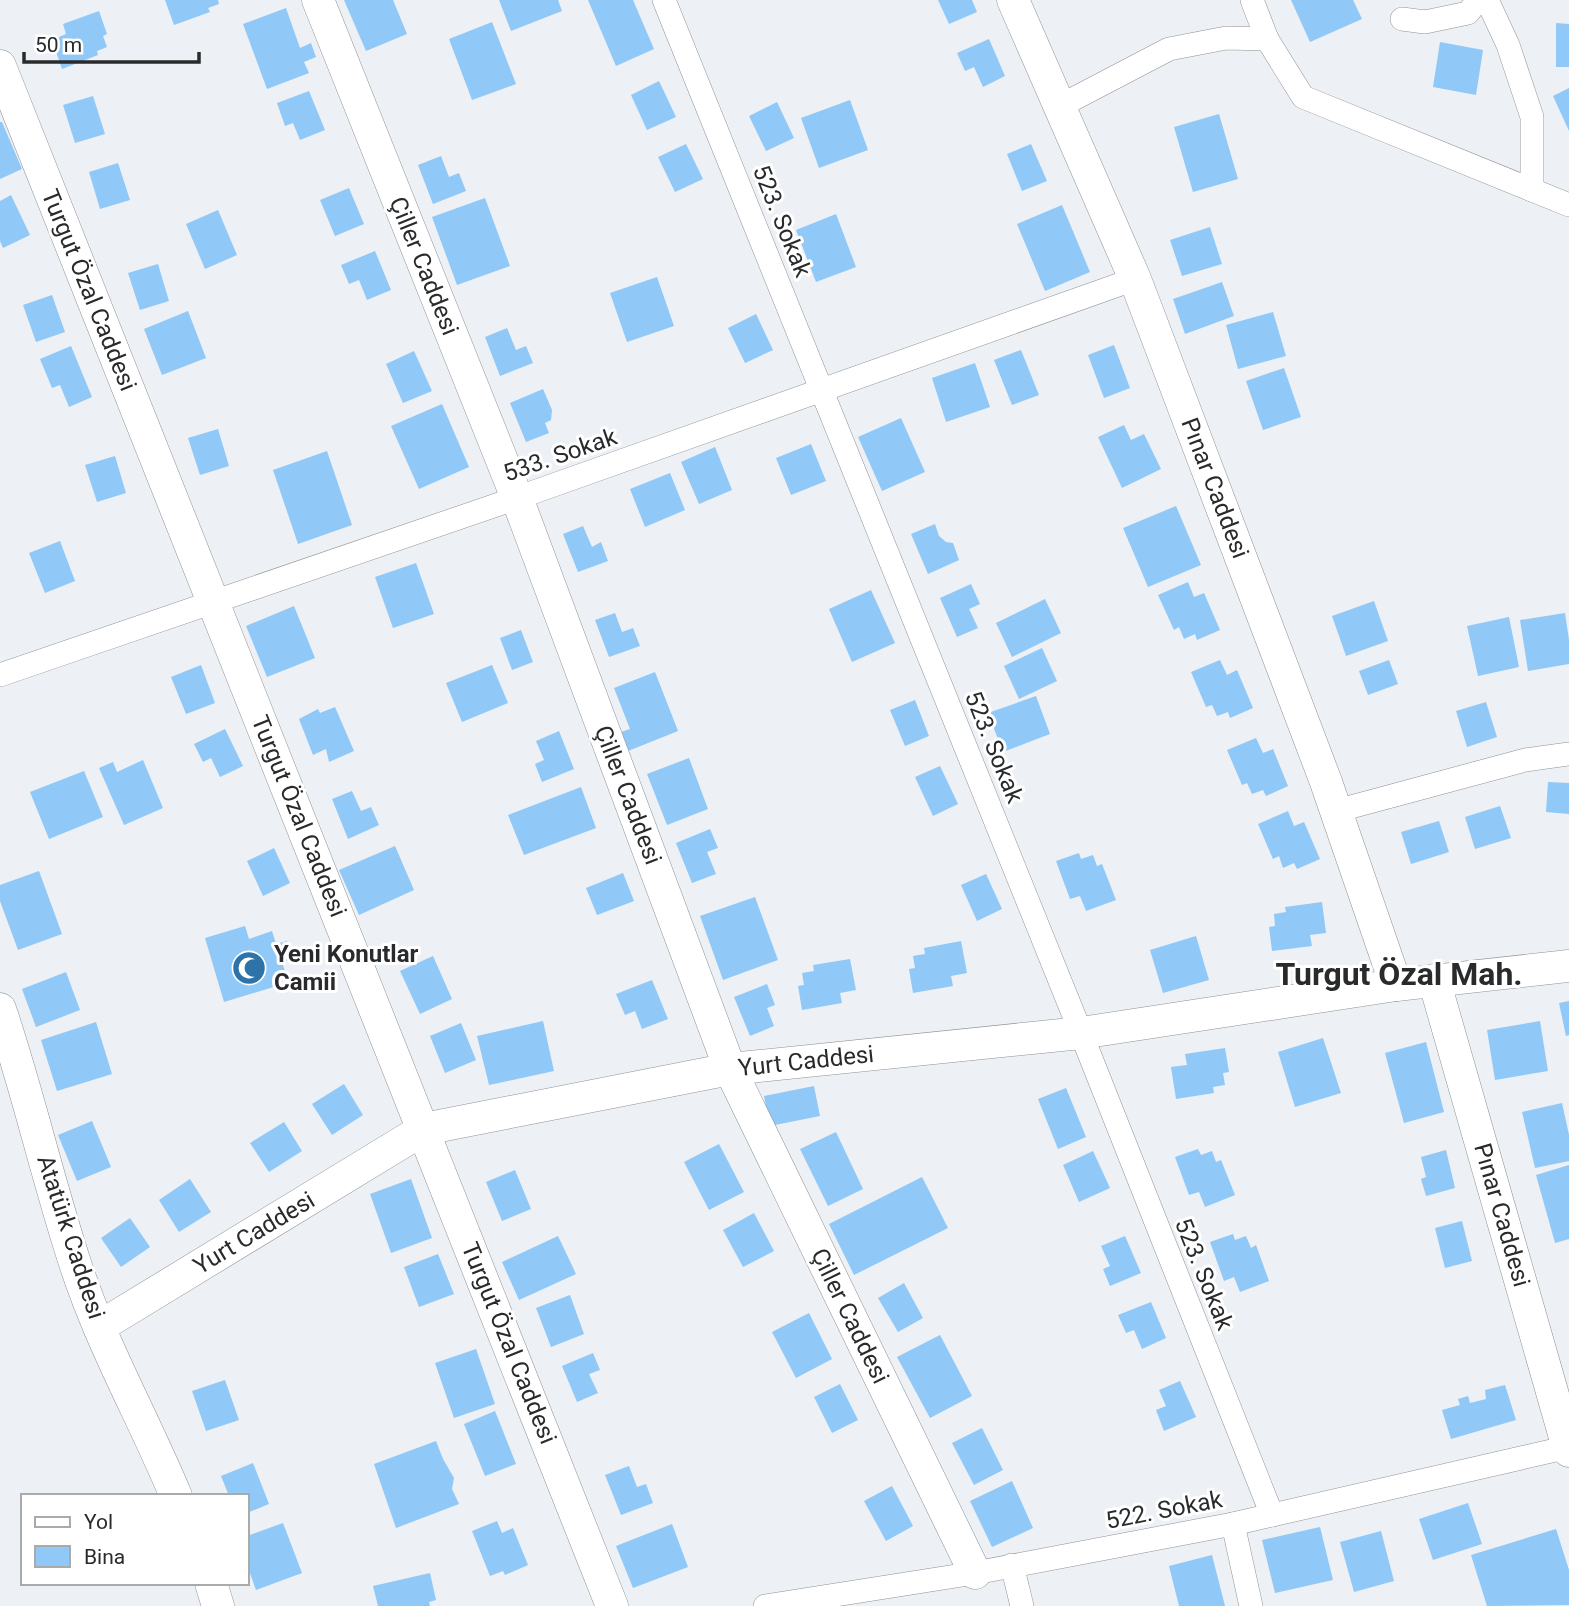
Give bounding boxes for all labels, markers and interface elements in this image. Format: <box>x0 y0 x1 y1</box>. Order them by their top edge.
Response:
scale bar <box>24 21 200 65</box>
text: 50 m <box>35 33 82 57</box>
street label: 523. Sokak <box>747 161 817 282</box>
street label: Turgut Özal Caddesi <box>36 185 142 395</box>
street label: Çiller Caddesi <box>384 193 464 339</box>
street label: Pınar Caddesi <box>1175 414 1255 562</box>
street label: 533. Sokak <box>500 422 621 487</box>
street label: 523. Sokak <box>959 687 1029 808</box>
street label: Turgut Özal Caddesi <box>246 711 352 921</box>
street label: Çiller Caddesi <box>589 722 667 868</box>
place label: Yeni Konutlar Camii <box>274 940 419 996</box>
mosque icon: Yeni Konutlar Camii <box>230 949 268 987</box>
district label: Turgut Özal Mah. <box>1275 955 1523 993</box>
street label: Yurt Caddesi <box>737 1040 875 1082</box>
street label: Pınar Caddesi <box>1468 1140 1536 1290</box>
street label: Atatürk Caddesi <box>31 1152 111 1322</box>
street label: Yurt Caddesi <box>188 1186 320 1280</box>
street label: 523. Sokak <box>1169 1214 1239 1335</box>
street label: Turgut Özal Caddesi <box>456 1238 562 1448</box>
street label: Çiller Caddesi <box>805 1244 895 1388</box>
street label: 522. Sokak <box>1103 1485 1225 1535</box>
legend <box>21 1494 248 1585</box>
text: Yol <box>84 1510 113 1534</box>
text: Bina <box>84 1545 125 1569</box>

